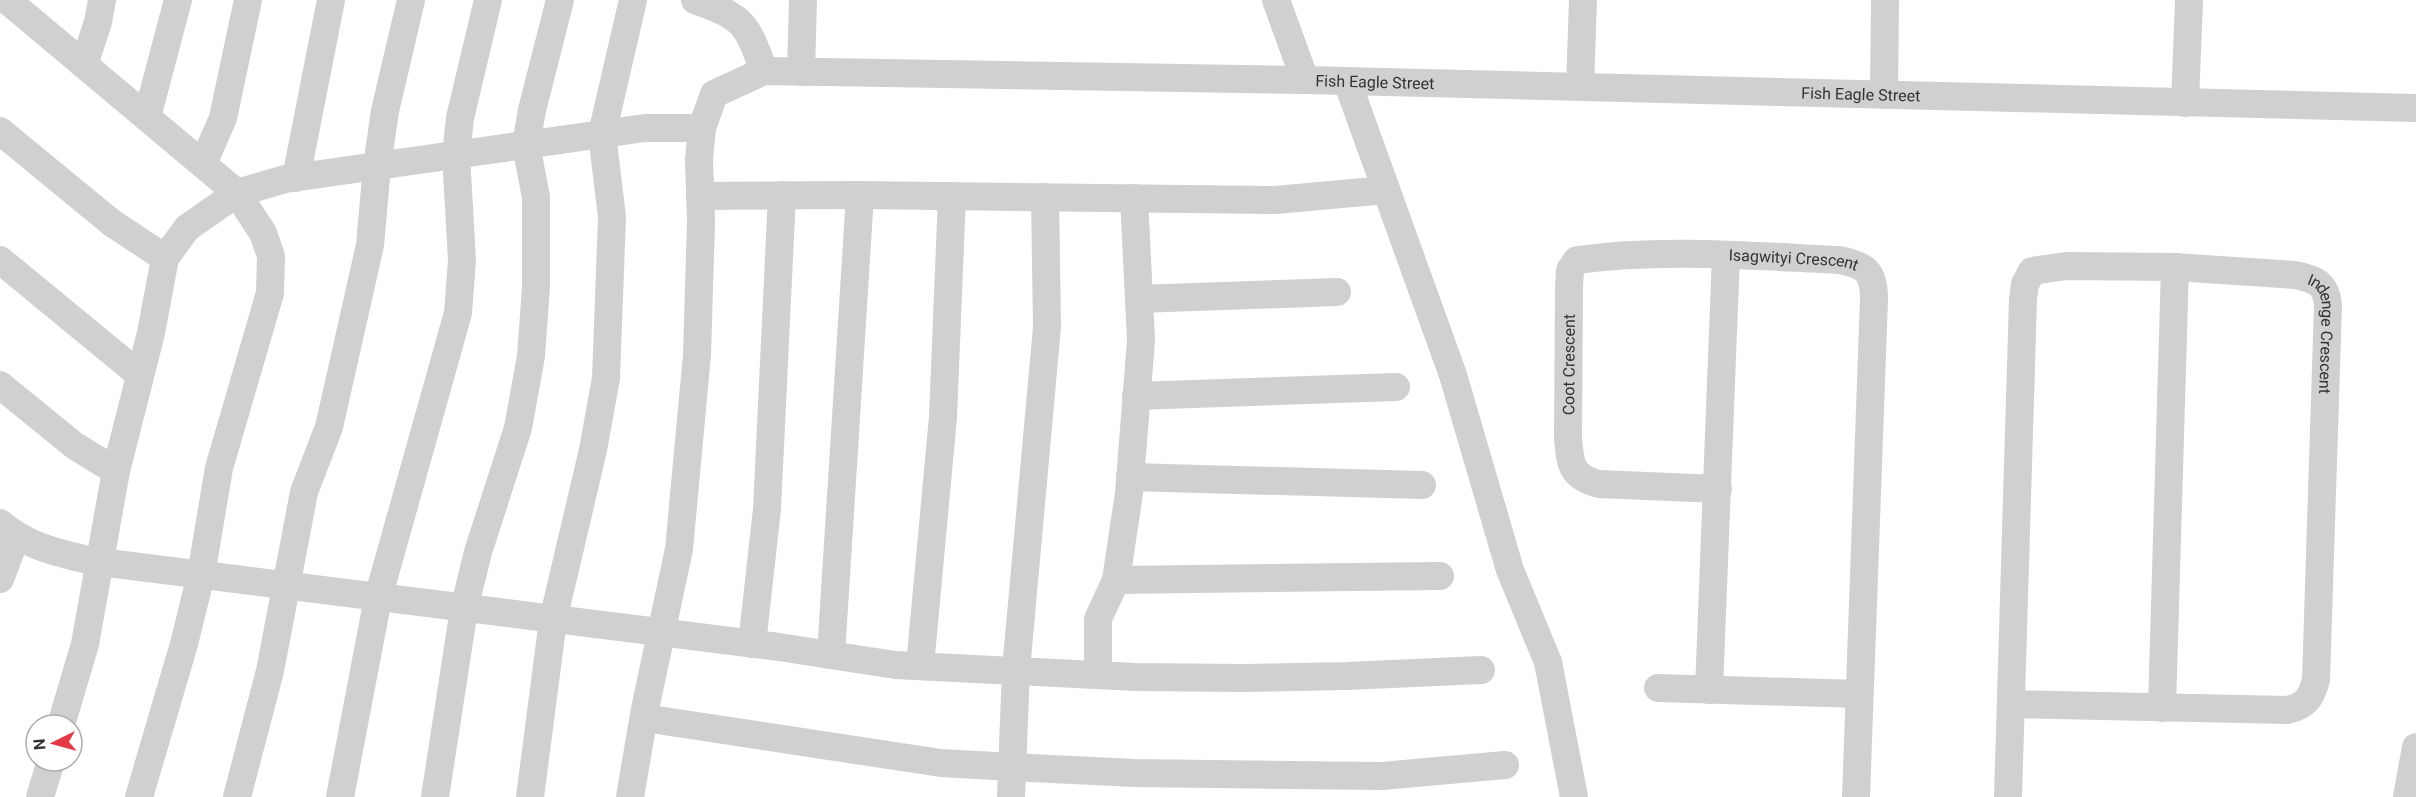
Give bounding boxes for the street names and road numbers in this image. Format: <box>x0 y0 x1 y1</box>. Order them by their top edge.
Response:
street label: Fish Eagle Street <box>1315 71 1435 93</box>
street label: Fish Eagle Street <box>1801 84 1921 106</box>
street label: Isagwityi Crescent <box>1728 246 1861 275</box>
street label: Indenge Crescent <box>2305 270 2337 394</box>
street label: Coot Crescent <box>1559 314 1579 415</box>

